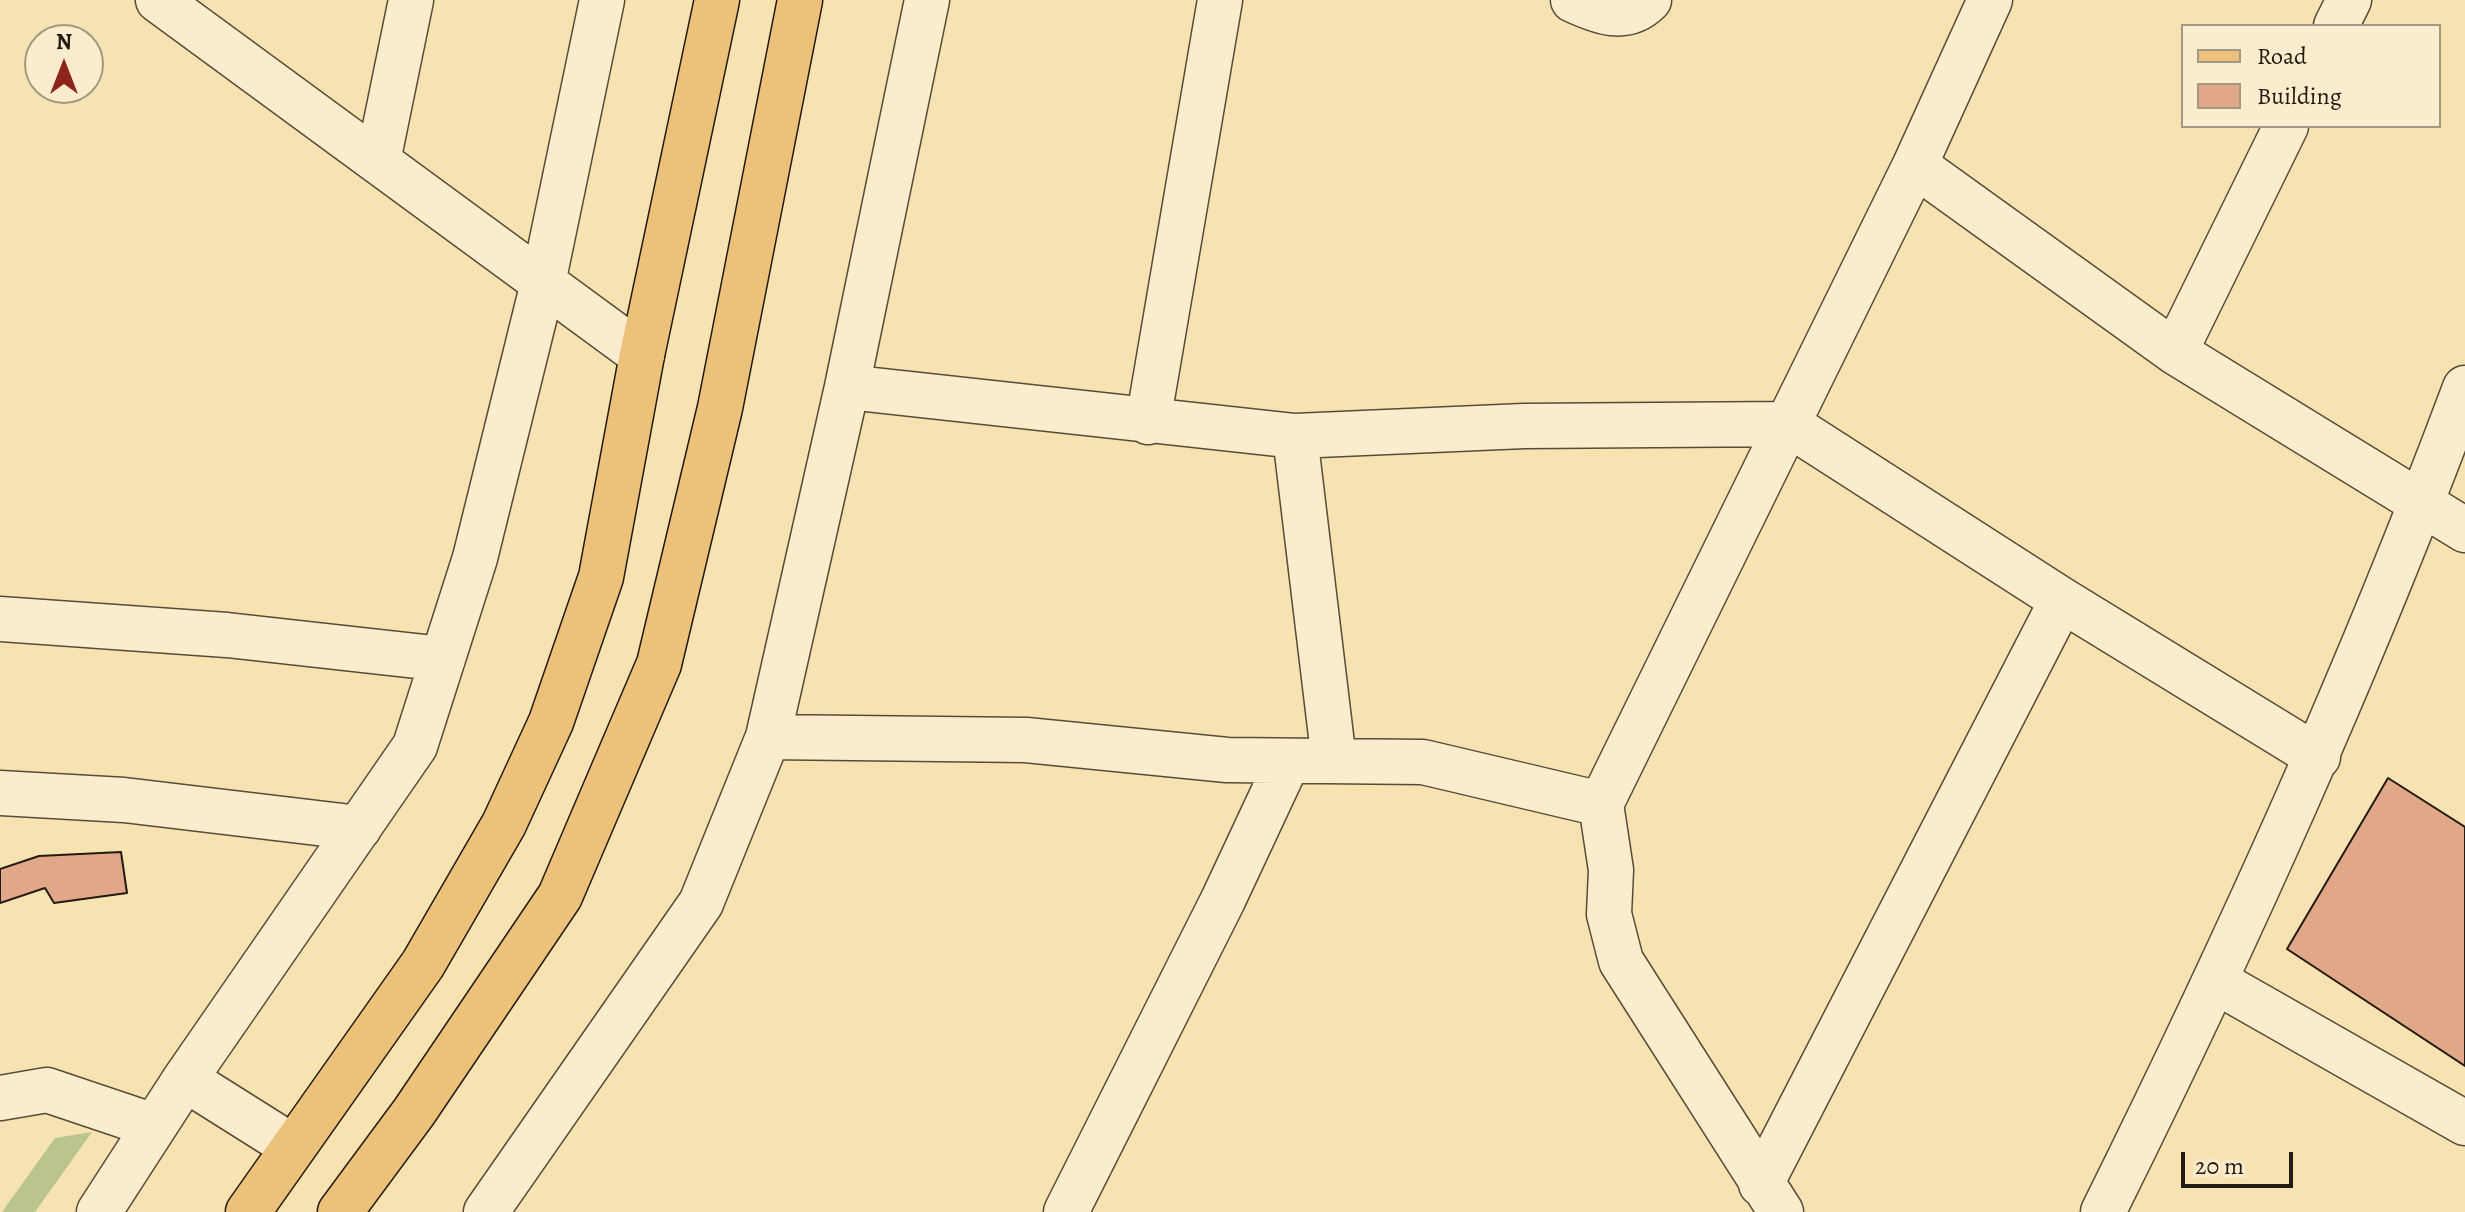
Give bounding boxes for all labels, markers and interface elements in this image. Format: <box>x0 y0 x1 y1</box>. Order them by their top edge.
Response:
north arrow <box>24 24 104 104</box>
legend <box>2181 24 2441 128</box>
text: N <box>56 27 72 57</box>
text: Road <box>2257 40 2307 72</box>
text: Building <box>2257 80 2342 112</box>
scale bar <box>2185 1136 2297 1186</box>
text: 20 m <box>2195 1150 2244 1182</box>

